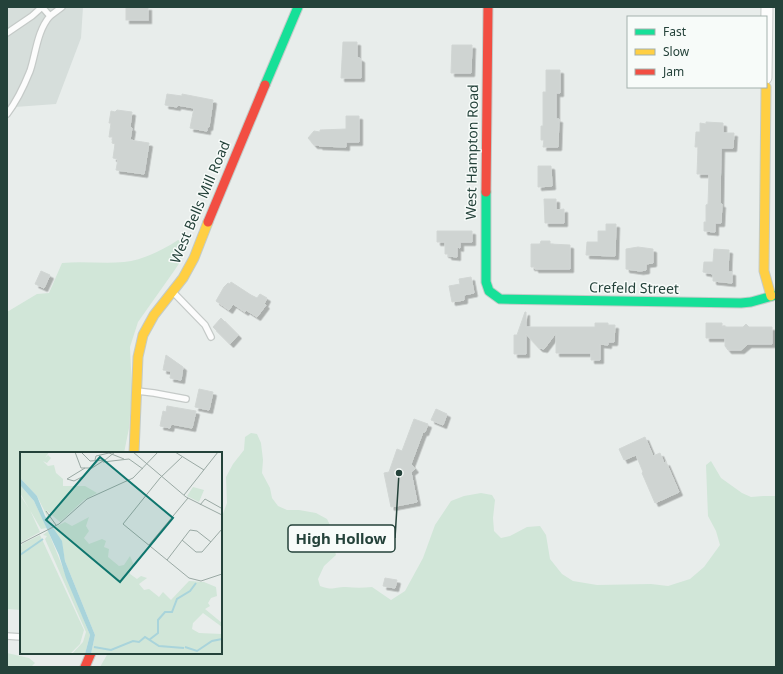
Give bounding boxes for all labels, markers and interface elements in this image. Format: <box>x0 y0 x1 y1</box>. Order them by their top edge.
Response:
legend <box>627 16 767 88</box>
text: Fast <box>663 23 687 40</box>
text: Slow <box>663 43 690 60</box>
text: Jam <box>662 63 684 80</box>
street label: West Hampton Road <box>461 84 482 220</box>
street label: West Bells Mill Road <box>165 138 234 266</box>
street label: Crefeld Street <box>589 277 679 298</box>
inset map <box>20 452 222 654</box>
callout: High Hollow <box>288 525 395 552</box>
text: High Hollow <box>296 528 387 548</box>

